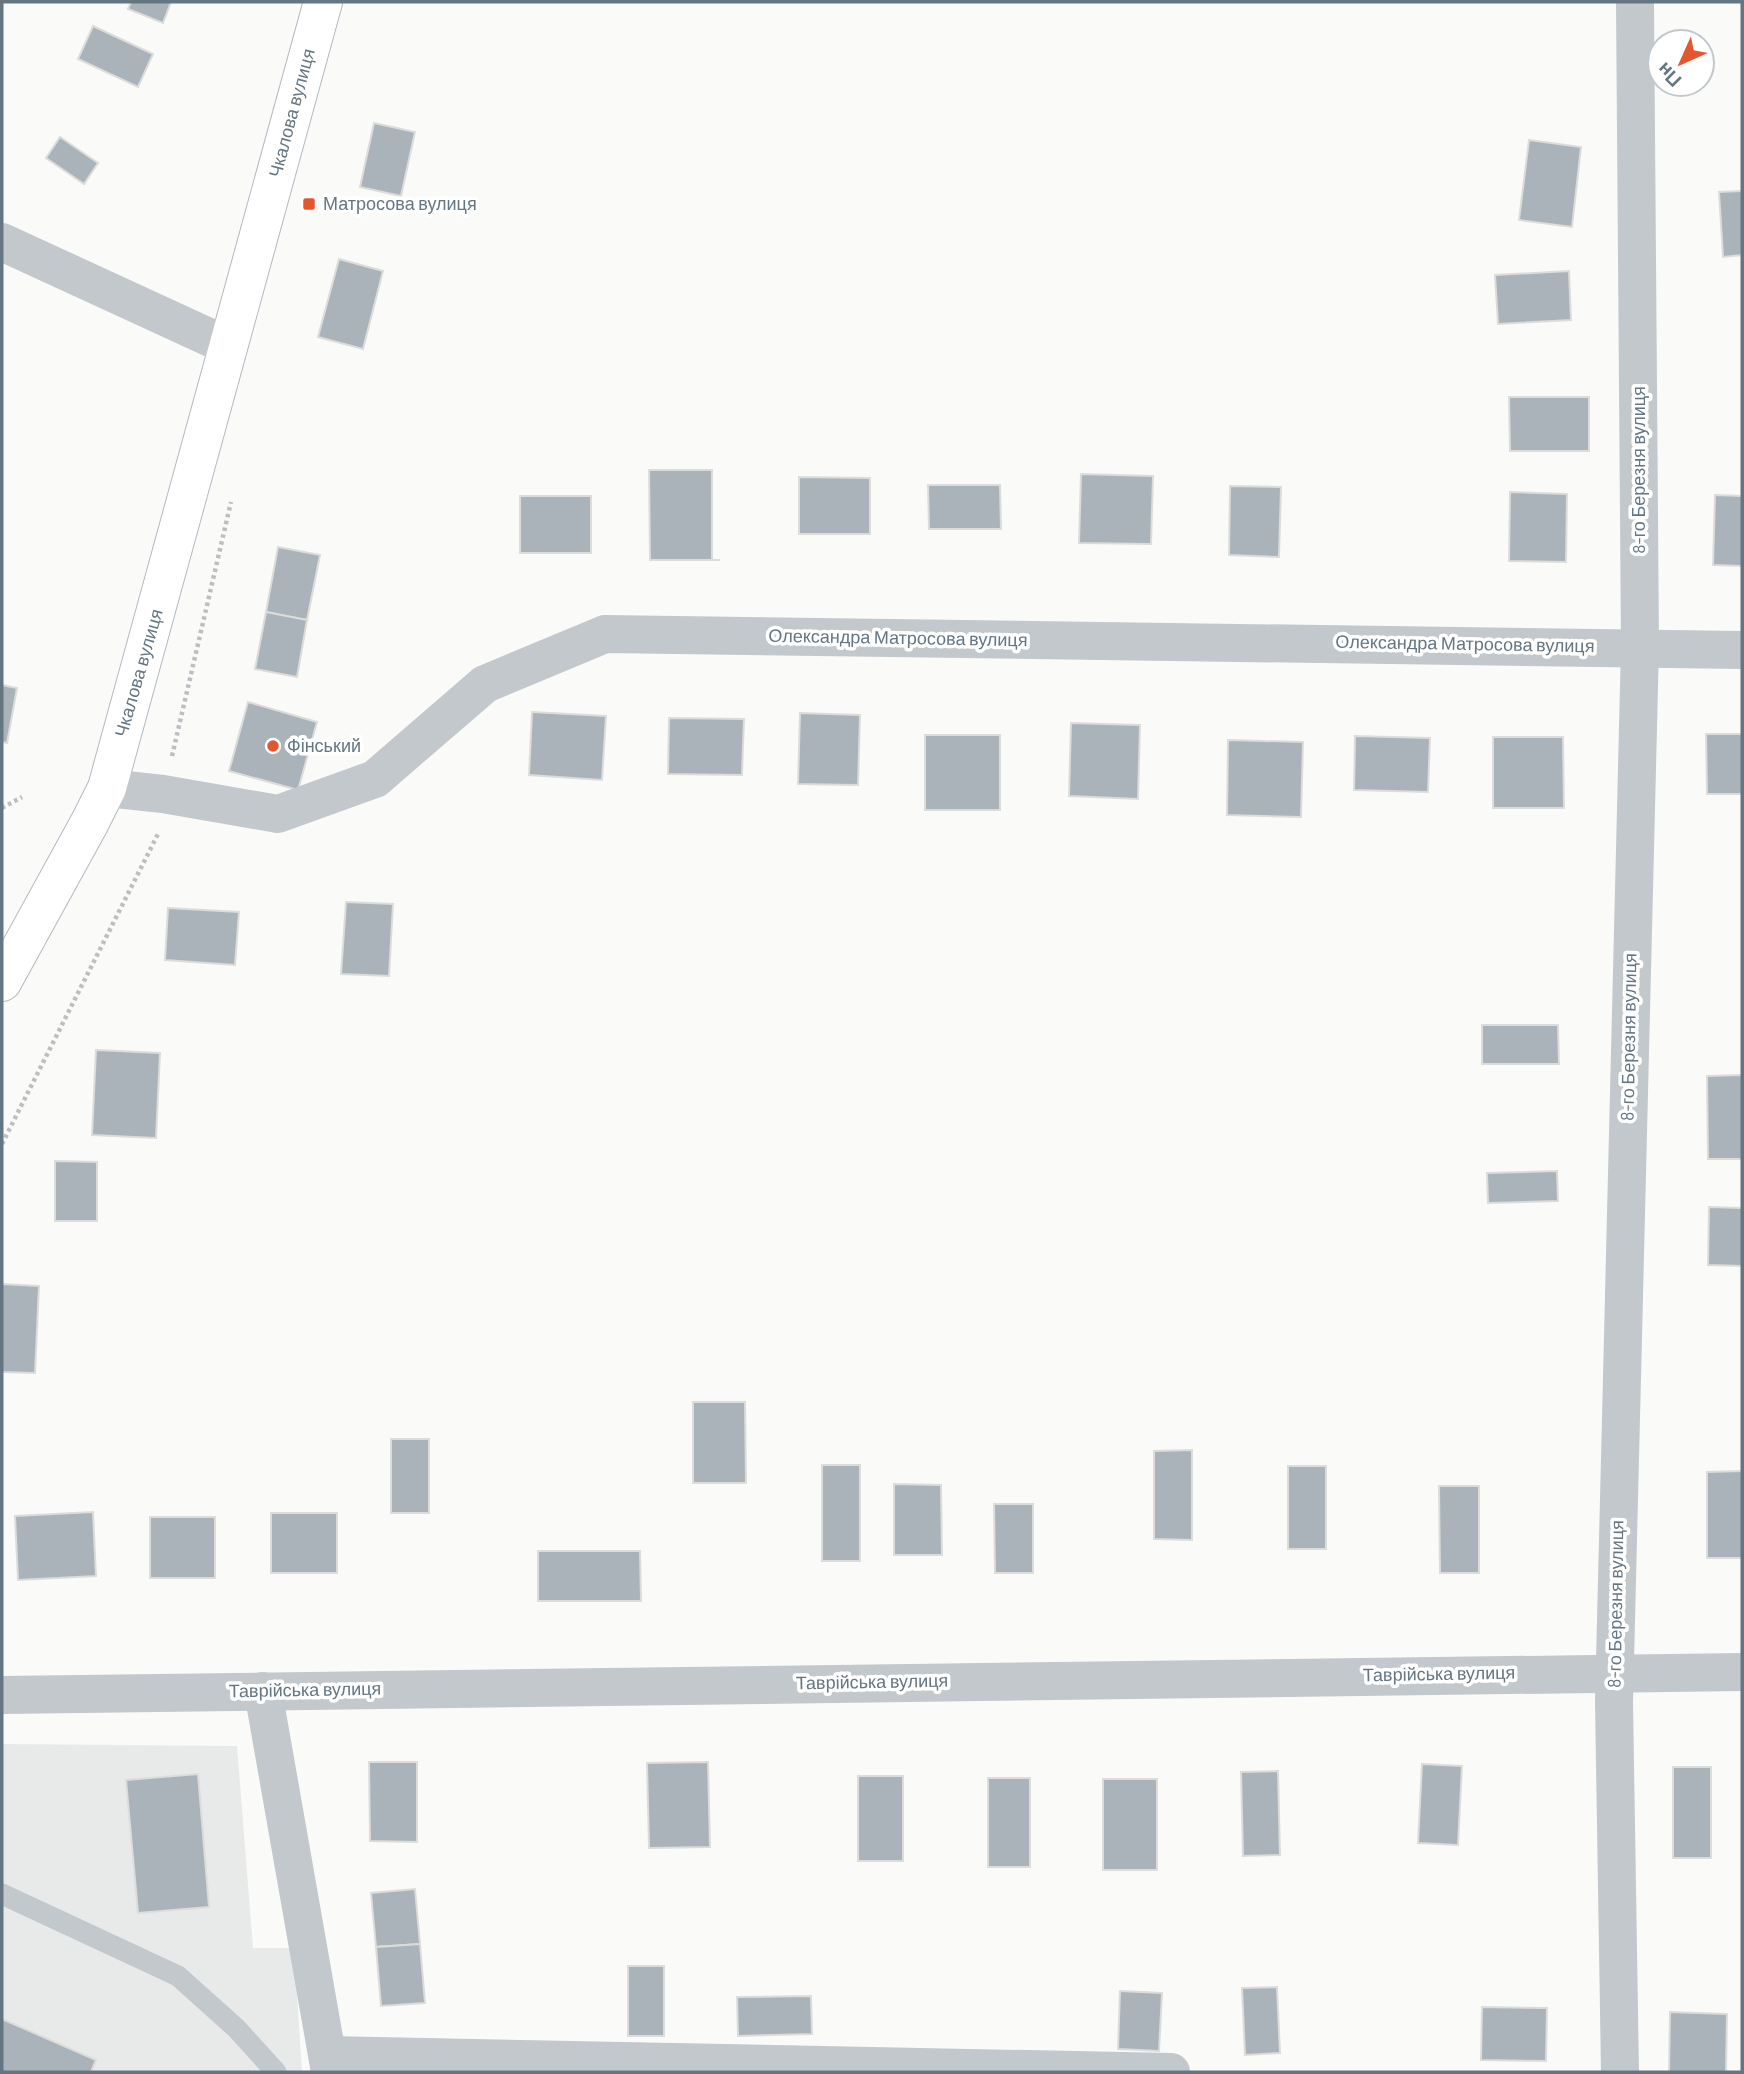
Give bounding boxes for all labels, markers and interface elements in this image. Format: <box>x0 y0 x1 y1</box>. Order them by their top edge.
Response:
north arrow <box>1646 28 1716 98</box>
street label: Чкалова вулиця <box>263 46 319 180</box>
text: Пн <box>1652 58 1686 92</box>
place label: Матросова вулиця <box>323 192 477 214</box>
marker: Матросова вулиця <box>301 196 317 212</box>
street label: 8-го Березня вулиця <box>1627 386 1649 554</box>
street label: Чкалова вулиця <box>109 606 167 739</box>
street label: Олександра Матросова вулиця <box>768 624 1028 650</box>
street label: Олександра Матросова вулиця <box>1335 630 1595 656</box>
place label: Фінський <box>287 734 361 756</box>
marker: Фінський <box>265 738 281 754</box>
street label: 8-го Березня вулиця <box>1616 953 1640 1121</box>
street label: 8-го Березня вулиця <box>1603 1520 1627 1688</box>
street label: Таврійська вулиця <box>1363 1661 1515 1685</box>
street label: Таврійська вулиця <box>796 1669 948 1693</box>
street label: Таврійська вулиця <box>229 1677 381 1701</box>

